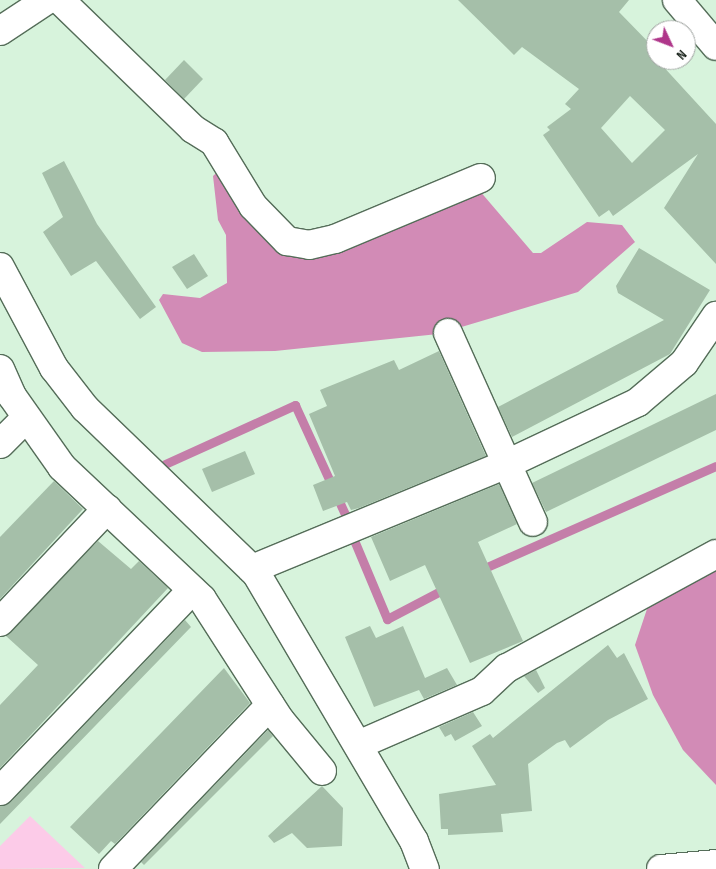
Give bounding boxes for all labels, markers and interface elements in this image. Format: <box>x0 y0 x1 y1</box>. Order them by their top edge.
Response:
north arrow <box>646 20 696 70</box>
text: N <box>673 46 690 63</box>

